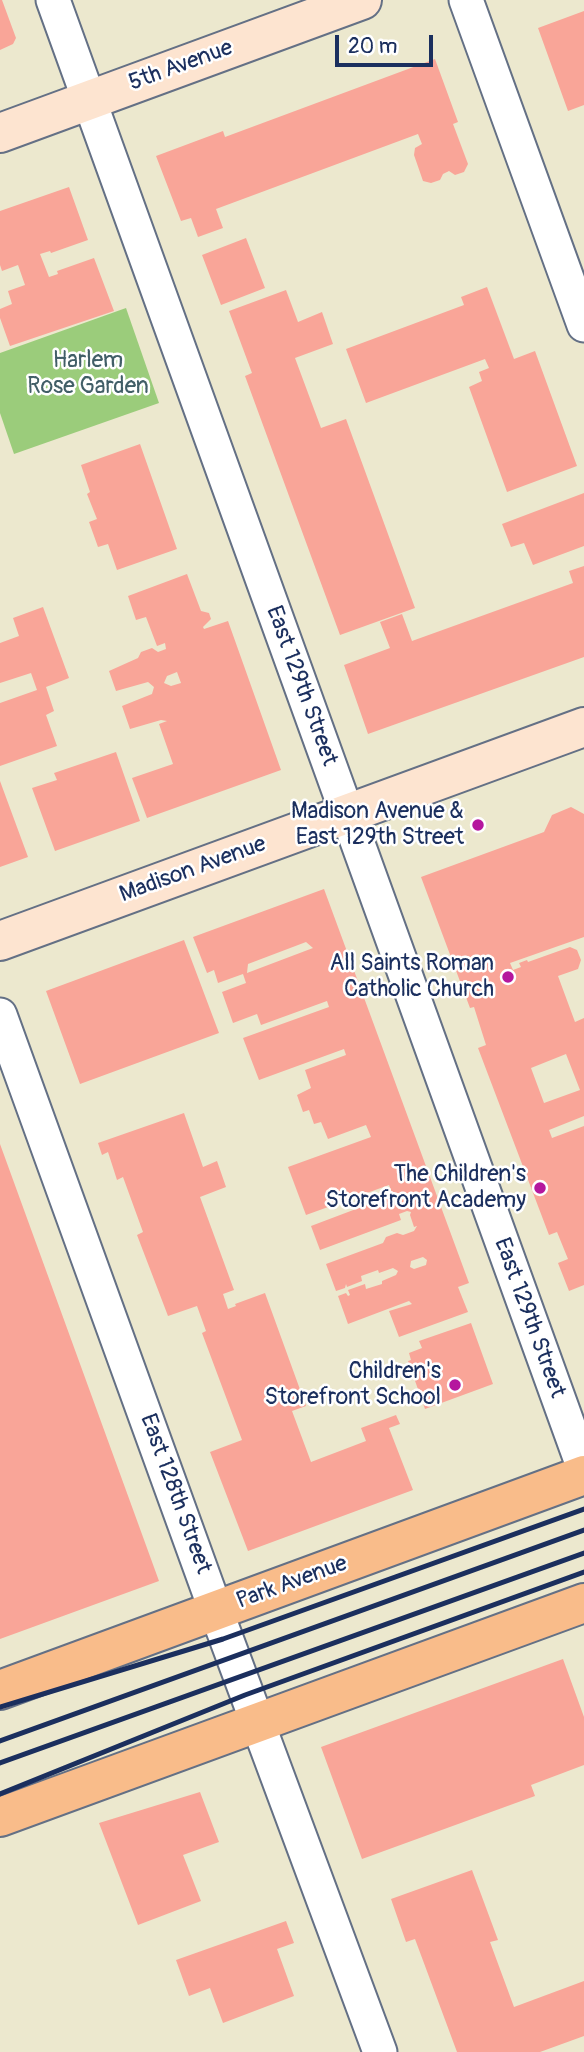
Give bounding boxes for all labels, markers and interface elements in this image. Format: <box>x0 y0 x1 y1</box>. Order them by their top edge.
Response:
scale bar <box>339 21 437 65</box>
text: 20 m <box>348 33 397 60</box>
street label: 5th Avenue <box>125 35 237 97</box>
park label: Harlem Rose Garden <box>27 347 149 401</box>
street label: East 129th Street <box>259 602 343 770</box>
place label: Madison Avenue & East 129th Street <box>291 798 464 852</box>
marker: Madison Avenue & East 129th Street <box>470 817 486 833</box>
street label: Madison Avenue <box>116 831 270 909</box>
place label: All Saints Roman Catholic Church <box>329 950 494 1004</box>
marker: All Saints Roman Catholic Church <box>500 969 516 985</box>
place label: The Children's Storefront Academy <box>325 1161 526 1215</box>
marker: The Children's Storefront Academy <box>532 1180 548 1196</box>
street label: East 129th Street <box>487 1234 571 1402</box>
place label: Children's Storefront School <box>265 1358 441 1412</box>
marker: Children's Storefront School <box>447 1377 463 1393</box>
street label: East 128th Street <box>133 1410 217 1578</box>
street label: Park Avenue <box>233 1550 351 1616</box>

